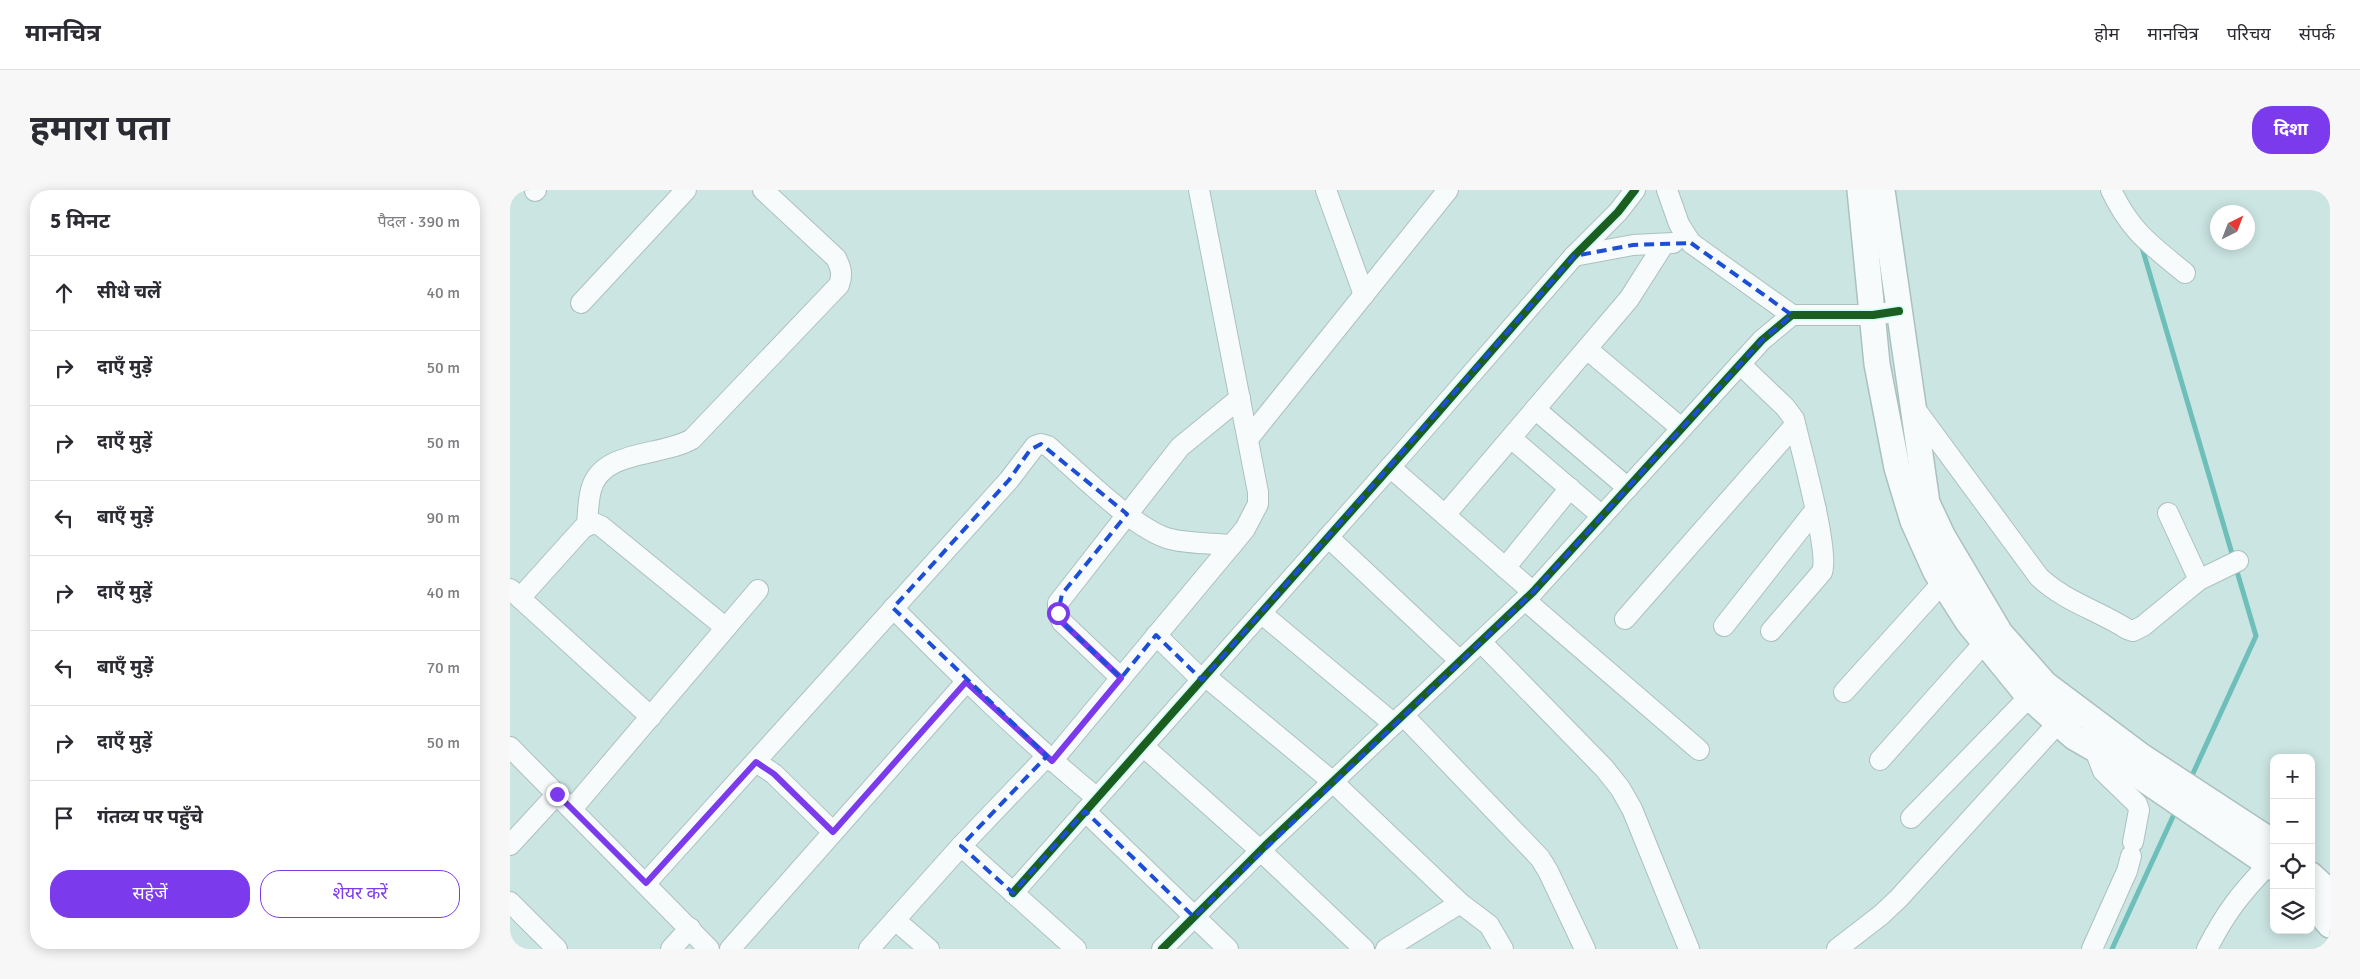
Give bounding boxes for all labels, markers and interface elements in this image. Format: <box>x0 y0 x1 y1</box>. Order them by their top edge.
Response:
text: मानचित्र <box>25 18 101 48</box>
text: होम <box>2094 23 2119 45</box>
text: मानचित्र <box>2147 23 2199 45</box>
text: परिचय <box>2227 23 2271 45</box>
text: संपर्क <box>2299 23 2335 45</box>
button: दिशा <box>2252 106 2330 154</box>
text: हमारा पता <box>30 107 170 150</box>
north arrow <box>2210 205 2255 250</box>
text: 5 मिनट <box>50 208 110 234</box>
text: पैदल · 390 m <box>377 212 460 232</box>
icon: ahead <box>50 279 78 307</box>
text: सीधे चलें <box>97 280 161 304</box>
text: 40 m <box>426 283 460 303</box>
icon: right <box>50 354 78 382</box>
text: दाएँ मुड़ें <box>97 355 152 379</box>
text: 50 m <box>426 358 460 378</box>
icon: right <box>50 429 78 457</box>
text: दाएँ मुड़ें <box>97 430 152 454</box>
text: 50 m <box>426 433 460 453</box>
icon: left <box>50 504 78 532</box>
text: बाएँ मुड़ें <box>97 505 153 529</box>
text: 90 m <box>426 508 460 528</box>
icon: right <box>50 579 78 607</box>
text: दाएँ मुड़ें <box>97 580 152 604</box>
text: 40 m <box>426 583 460 603</box>
route start <box>1047 602 1070 625</box>
icon: left <box>50 654 78 682</box>
text: बाएँ मुड़ें <box>97 655 153 679</box>
text: 70 m <box>426 658 460 678</box>
icon: right <box>50 729 78 757</box>
text: दाएँ मुड़ें <box>97 730 152 754</box>
text: 50 m <box>426 733 460 753</box>
map controls <box>2270 754 2315 934</box>
button: + <box>2270 754 2315 799</box>
route end <box>546 783 569 806</box>
button: − <box>2270 799 2315 844</box>
icon: arrive <box>50 804 78 832</box>
text: गंतव्य पर पहुँचे <box>97 805 203 829</box>
button: locate <box>2270 844 2315 889</box>
button: सहेजें <box>50 870 250 918</box>
button: शेयर करें <box>260 870 460 918</box>
button: layers <box>2270 889 2315 934</box>

